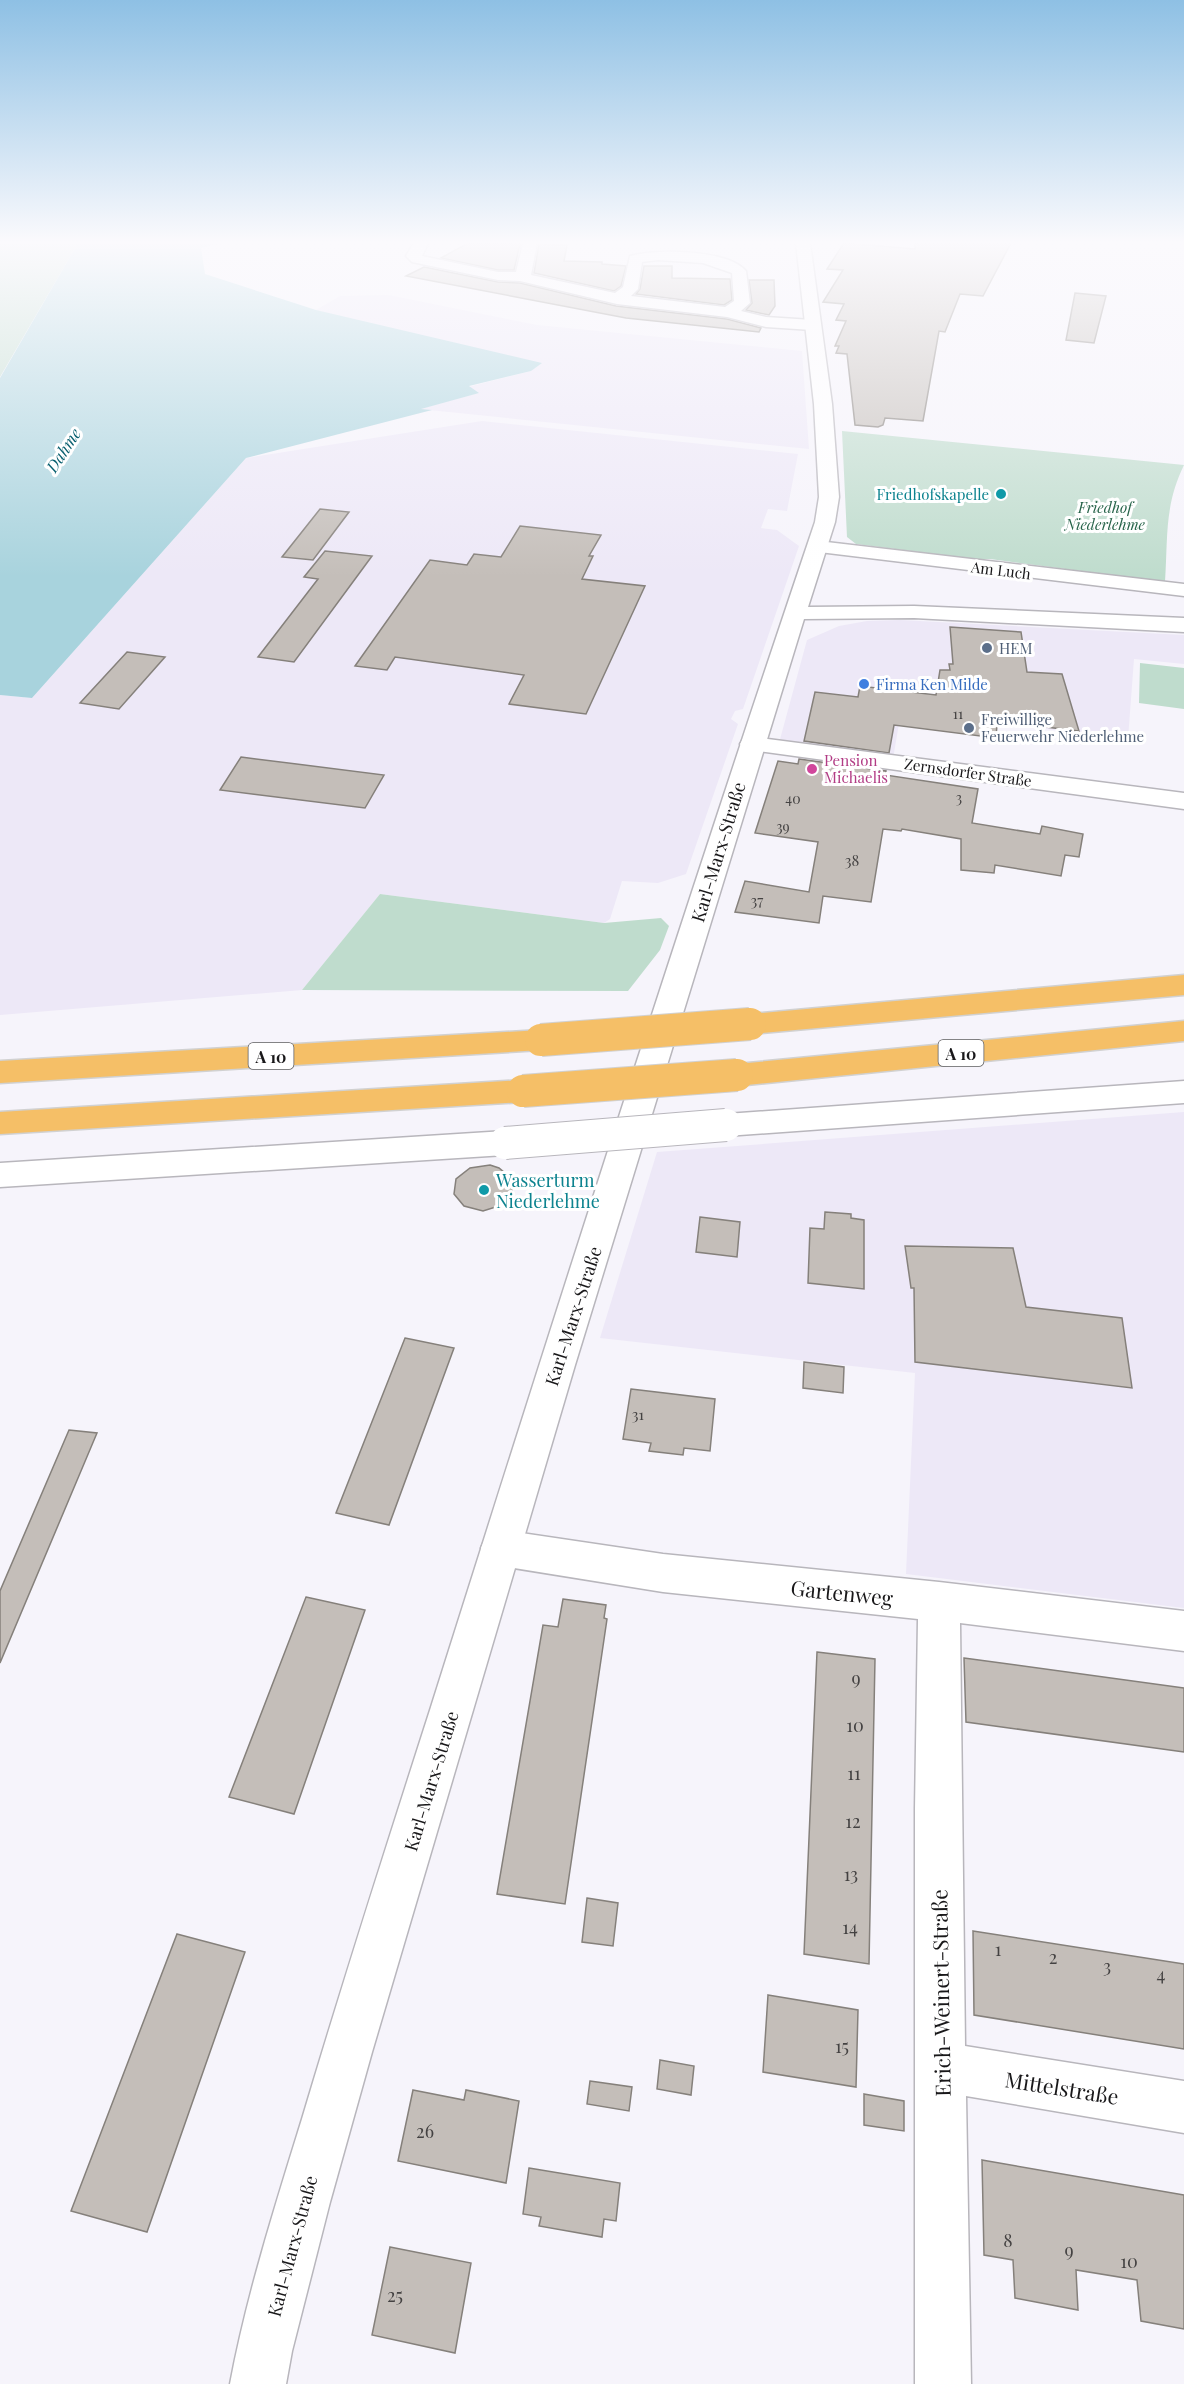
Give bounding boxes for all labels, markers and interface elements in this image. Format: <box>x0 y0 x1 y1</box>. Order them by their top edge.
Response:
water label: Dahme <box>40 424 85 477</box>
place label: Friedhofskapelle <box>876 484 989 504</box>
marker: Friedhofskapelle <box>994 487 1008 501</box>
park label: Friedhof Niederlehme <box>1063 497 1146 534</box>
street label: Am Luch <box>969 556 1032 584</box>
place label: HEM <box>999 638 1033 658</box>
marker: HEM <box>980 641 994 655</box>
place label: Firma Ken Milde <box>876 674 988 694</box>
marker: Firma Ken Milde <box>857 677 871 691</box>
house number: 11 <box>953 704 963 723</box>
place label: Freiwillige Feuerwehr Niederlehme <box>981 709 1144 746</box>
marker: Freiwillige Feuerwehr Niederlehme <box>962 721 976 735</box>
place label: Pension Michaelis <box>824 750 888 787</box>
street label: Zernsdorfer Straße <box>903 753 1033 791</box>
marker: Pension Michaelis <box>805 762 819 776</box>
street label: Karl-Marx-Straße <box>685 779 751 925</box>
house number: 3 <box>956 788 962 807</box>
house number: 40 <box>785 789 801 808</box>
house number: 39 <box>776 817 790 836</box>
house number: 38 <box>845 850 859 870</box>
house number: 37 <box>751 890 763 910</box>
road number: A 10 <box>938 1040 984 1066</box>
road number: A 10 <box>248 1043 294 1069</box>
place label: Wasserturm Niederlehme <box>495 1168 600 1213</box>
marker: Wasserturm Niederlehme <box>477 1183 491 1197</box>
street label: Karl-Marx-Straße <box>539 1243 607 1389</box>
house number: 31 <box>632 1404 645 1424</box>
street label: Gartenweg <box>790 1573 894 1611</box>
house number: 9 <box>851 1666 861 1690</box>
street label: Karl-Marx-Straße <box>398 1708 464 1854</box>
house number: 10 <box>846 1713 864 1737</box>
house number: 11 <box>847 1761 861 1785</box>
house number: 12 <box>845 1809 861 1833</box>
house number: 13 <box>844 1862 858 1886</box>
street label: Erich-Weinert-Straße <box>924 1889 956 2097</box>
house number: 14 <box>842 1915 858 1939</box>
house number: 1 <box>995 1937 1002 1961</box>
house number: 2 <box>1049 1945 1057 1969</box>
house number: 3 <box>1103 1954 1111 1978</box>
house number: 4 <box>1157 1962 1166 1986</box>
house number: 15 <box>835 2034 849 2058</box>
street label: Mittelstraße <box>1003 2064 1121 2110</box>
house number: 26 <box>416 2119 434 2143</box>
street label: Karl-Marx-Straße <box>262 2173 322 2319</box>
house number: 8 <box>1003 2228 1013 2252</box>
house number: 9 <box>1064 2238 1074 2262</box>
house number: 10 <box>1120 2249 1138 2273</box>
house number: 25 <box>387 2283 403 2307</box>

